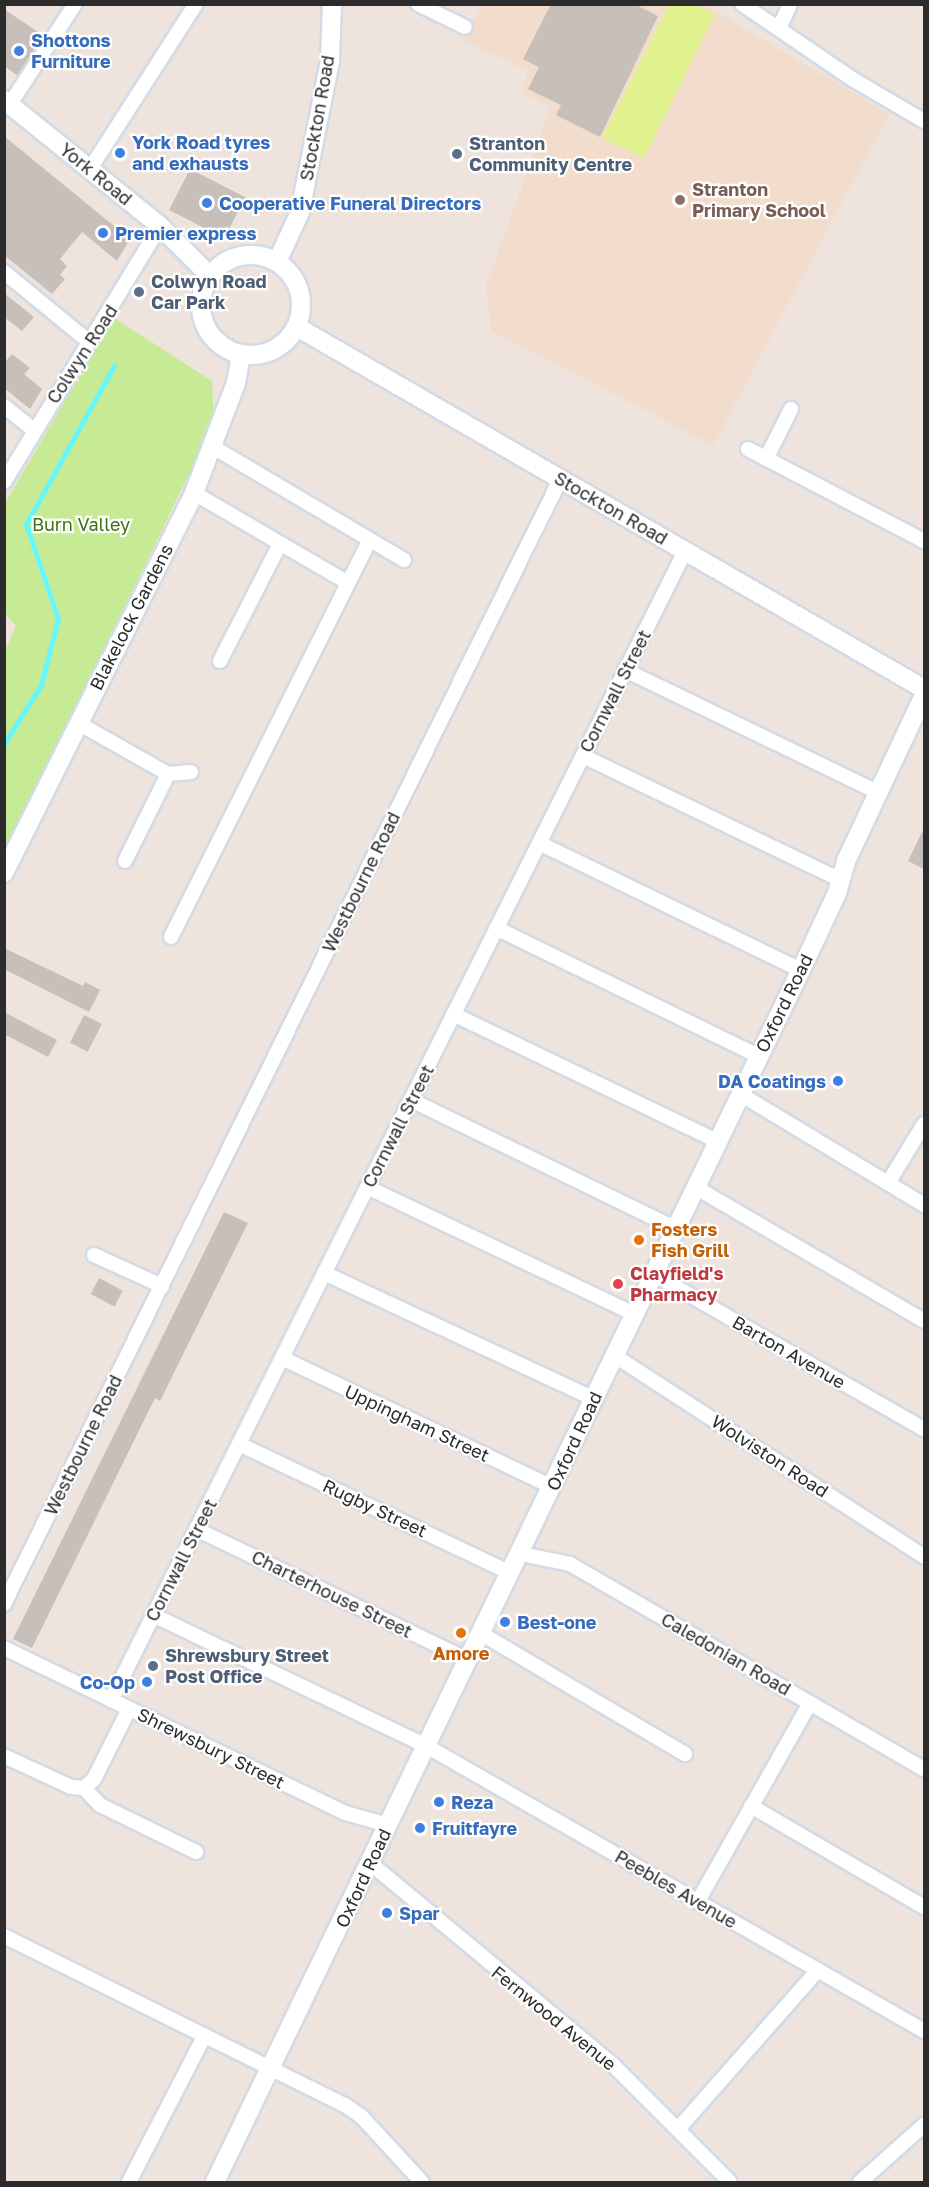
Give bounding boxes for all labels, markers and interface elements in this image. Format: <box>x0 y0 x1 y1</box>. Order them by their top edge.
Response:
place label: Shottons Furniture <box>31 30 111 72</box>
marker: Shottons Furniture <box>12 44 26 58</box>
street label: Stockton Road <box>295 54 339 182</box>
place label: York Road tyres and exhausts <box>132 132 270 174</box>
place label: Stranton Community Centre <box>469 133 632 176</box>
street label: York Road <box>56 138 136 210</box>
marker: York Road tyres and exhausts <box>113 146 127 160</box>
marker: Stranton Community Centre <box>450 147 464 161</box>
place label: Stranton Primary School <box>692 179 826 222</box>
place label: Cooperative Funeral Directors <box>219 192 481 214</box>
marker: Stranton Primary School <box>673 193 687 207</box>
marker: Cooperative Funeral Directors <box>200 196 214 210</box>
place label: Premier express <box>115 222 257 244</box>
marker: Premier express <box>96 226 110 240</box>
place label: Colwyn Road Car Park <box>151 271 266 314</box>
marker: Colwyn Road Car Park <box>132 285 146 299</box>
street label: Colwyn Road <box>42 301 122 407</box>
street label: Stockton Road <box>551 467 671 549</box>
park label: Burn Valley <box>32 513 130 535</box>
street label: Blakelock Gardens <box>85 540 177 694</box>
street label: Cornwall Street <box>575 626 655 756</box>
street label: Westbourne Road <box>318 808 404 956</box>
street label: Oxford Road <box>751 950 817 1056</box>
street label: Cornwall Street <box>358 1061 438 1191</box>
place label: DA Coatings <box>718 1070 826 1092</box>
marker: DA Coatings <box>831 1074 845 1088</box>
place label: Fosters Fish Grill <box>651 1219 729 1262</box>
marker: Fosters Fish Grill <box>632 1233 646 1247</box>
place label: Clayfield's Pharmacy <box>630 1263 723 1306</box>
marker: Clayfield's Pharmacy <box>611 1277 625 1291</box>
street label: Barton Avenue <box>729 1311 849 1393</box>
street label: Westbourne Road <box>40 1371 126 1519</box>
street label: Uppingham Street <box>341 1380 493 1466</box>
street label: Oxford Road <box>542 1388 606 1494</box>
street label: Wolviston Road <box>708 1410 832 1502</box>
street label: Rugby Street <box>319 1474 431 1542</box>
street label: Cornwall Street <box>141 1495 221 1625</box>
street label: Charterhouse Street <box>248 1546 416 1642</box>
street label: Caledonian Road <box>657 1608 795 1700</box>
place label: Best-one <box>517 1611 596 1633</box>
marker: Best-one <box>498 1615 512 1629</box>
marker: Amore <box>454 1626 468 1640</box>
place label: Amore <box>433 1642 489 1664</box>
place label: Shrewsbury Street Post Office <box>165 1645 329 1688</box>
marker: Shrewsbury Street Post Office <box>146 1659 160 1673</box>
place label: Co-Op <box>80 1671 135 1693</box>
marker: Co-Op <box>140 1675 154 1689</box>
street label: Shrewsbury Street <box>134 1703 288 1793</box>
place label: Reza <box>451 1791 493 1813</box>
marker: Reza <box>432 1795 446 1809</box>
place label: Fruitfayre <box>432 1817 517 1839</box>
marker: Fruitfayre <box>413 1821 427 1835</box>
street label: Oxford Road <box>331 1825 395 1931</box>
street label: Peebles Avenue <box>611 1845 741 1933</box>
place label: Spar <box>399 1902 440 1924</box>
marker: Spar <box>380 1906 394 1920</box>
street label: Fernwood Avenue <box>487 1961 621 2075</box>

